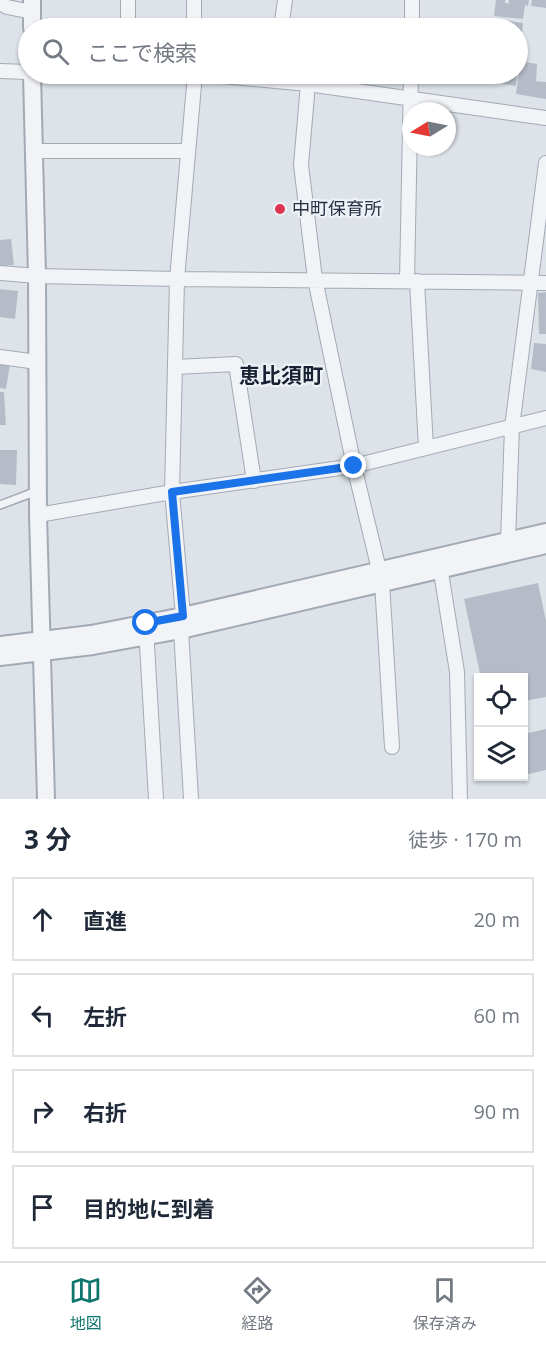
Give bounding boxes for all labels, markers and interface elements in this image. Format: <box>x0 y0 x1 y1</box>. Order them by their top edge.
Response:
search box <box>18 18 528 84</box>
icon: search <box>39 35 72 68</box>
text: ここで検索 <box>87 37 197 67</box>
north arrow <box>402 102 456 156</box>
place label: 中町保育所 <box>292 196 382 220</box>
marker: 中町保育所 <box>273 202 287 216</box>
district label: 恵比須町 <box>239 361 323 389</box>
route end <box>340 452 366 478</box>
route start <box>132 609 158 635</box>
map controls <box>474 673 528 781</box>
button: locate <box>474 673 528 727</box>
button: layers <box>474 727 528 781</box>
text: 3 分 <box>24 821 72 857</box>
text: 徒歩 · 170 m <box>408 826 522 853</box>
icon: ahead <box>26 903 59 936</box>
text: 直進 <box>83 905 127 935</box>
text: 20 m <box>473 906 520 933</box>
icon: left <box>26 999 59 1032</box>
text: 左折 <box>83 1001 127 1031</box>
text: 60 m <box>473 1002 520 1029</box>
icon: right <box>26 1095 59 1128</box>
text: 右折 <box>83 1097 127 1127</box>
text: 90 m <box>473 1098 520 1125</box>
icon: arrive <box>26 1191 59 1224</box>
text: 目的地に到着 <box>83 1193 215 1223</box>
tab: 地図 <box>69 1274 102 1334</box>
tab: 経路 <box>241 1274 274 1334</box>
tab: 保存済み <box>413 1274 477 1334</box>

